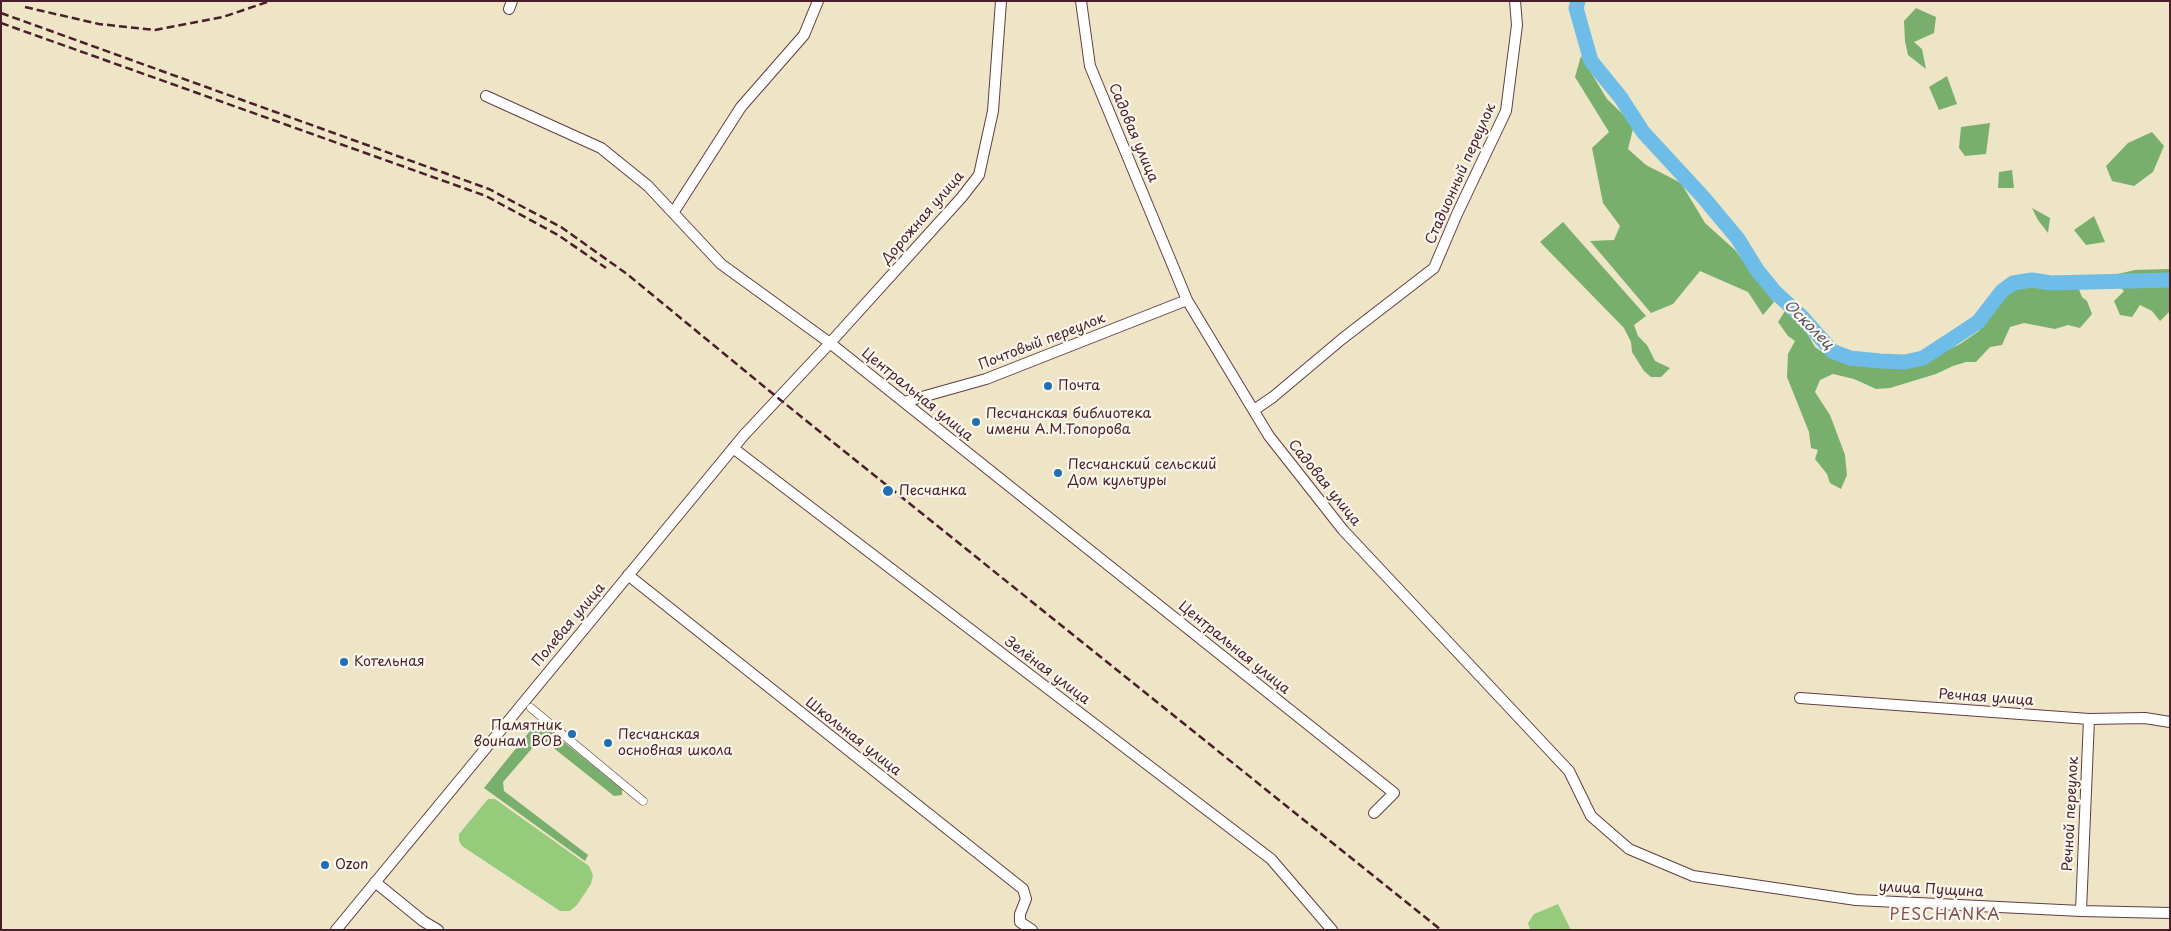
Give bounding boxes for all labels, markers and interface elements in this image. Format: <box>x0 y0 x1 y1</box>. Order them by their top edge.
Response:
street label: Садовая улица <box>1105 81 1161 185</box>
street label: Стадионный переулок <box>1422 101 1500 247</box>
street label: Дорожная улица <box>878 168 968 268</box>
water label: Осколец <box>1779 296 1837 354</box>
street label: Почтовый переулок <box>976 310 1108 374</box>
street label: Центральная улица <box>858 345 976 445</box>
place label: Почта <box>1058 378 1100 394</box>
marker: Почта <box>1042 380 1054 392</box>
place label: Песчанская библиотека имени А.М.Топорова <box>986 406 1151 438</box>
marker: Песчанская библиотека имени А.М.Топорова <box>970 416 982 428</box>
street label: Садовая улица <box>1284 437 1364 529</box>
place label: Песчанский сельский Дом культуры <box>1068 457 1216 490</box>
marker: Песчанский сельский Дом культуры <box>1052 467 1064 479</box>
place label: Песчанка <box>899 483 966 499</box>
marker: Песчанка <box>881 484 895 498</box>
street label: Полевая улица <box>529 580 609 670</box>
street label: Центральная улица <box>1175 598 1293 698</box>
street label: Зелёная улица <box>1001 633 1093 709</box>
place label: Котельная <box>354 654 424 670</box>
marker: Котельная <box>338 656 350 668</box>
street label: Речная улица <box>1938 686 2034 710</box>
street label: Школьная улица <box>802 694 904 780</box>
place label: Памятник воинам ВОВ <box>473 718 562 750</box>
place label: Песчанская основная школа <box>618 727 732 760</box>
marker: Памятник воинам ВОВ <box>566 728 578 740</box>
marker: Песчанская основная школа <box>602 737 614 749</box>
street label: Речной переулок <box>2060 756 2082 872</box>
place label: Ozon <box>335 857 368 873</box>
marker: Ozon <box>319 859 331 871</box>
street label: улица Пущина <box>1878 879 1984 901</box>
district label: PESCHANKA <box>1888 906 2002 926</box>

